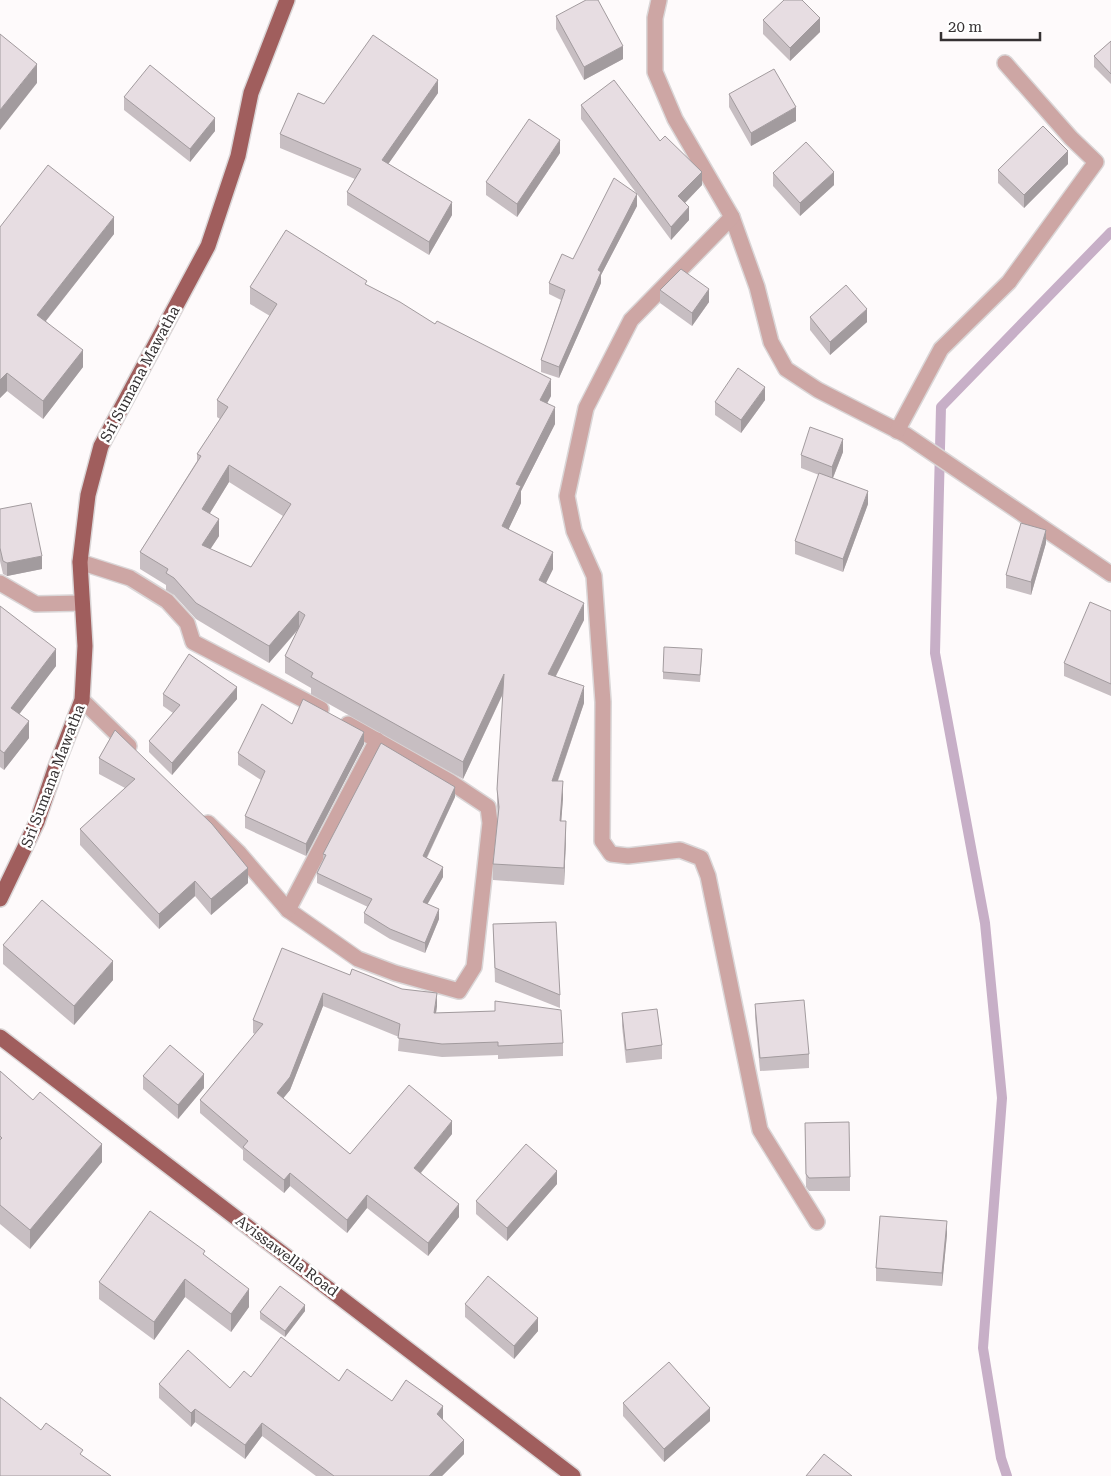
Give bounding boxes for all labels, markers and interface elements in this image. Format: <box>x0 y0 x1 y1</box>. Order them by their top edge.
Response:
scale bar <box>941 10 1040 42</box>
text: 20 m <box>948 18 983 36</box>
street label: Sri Sumana Mawatha <box>96 303 184 445</box>
street label: Sri Sumana Mawatha <box>17 702 89 850</box>
street label: Avissawella Road <box>232 1212 342 1301</box>

